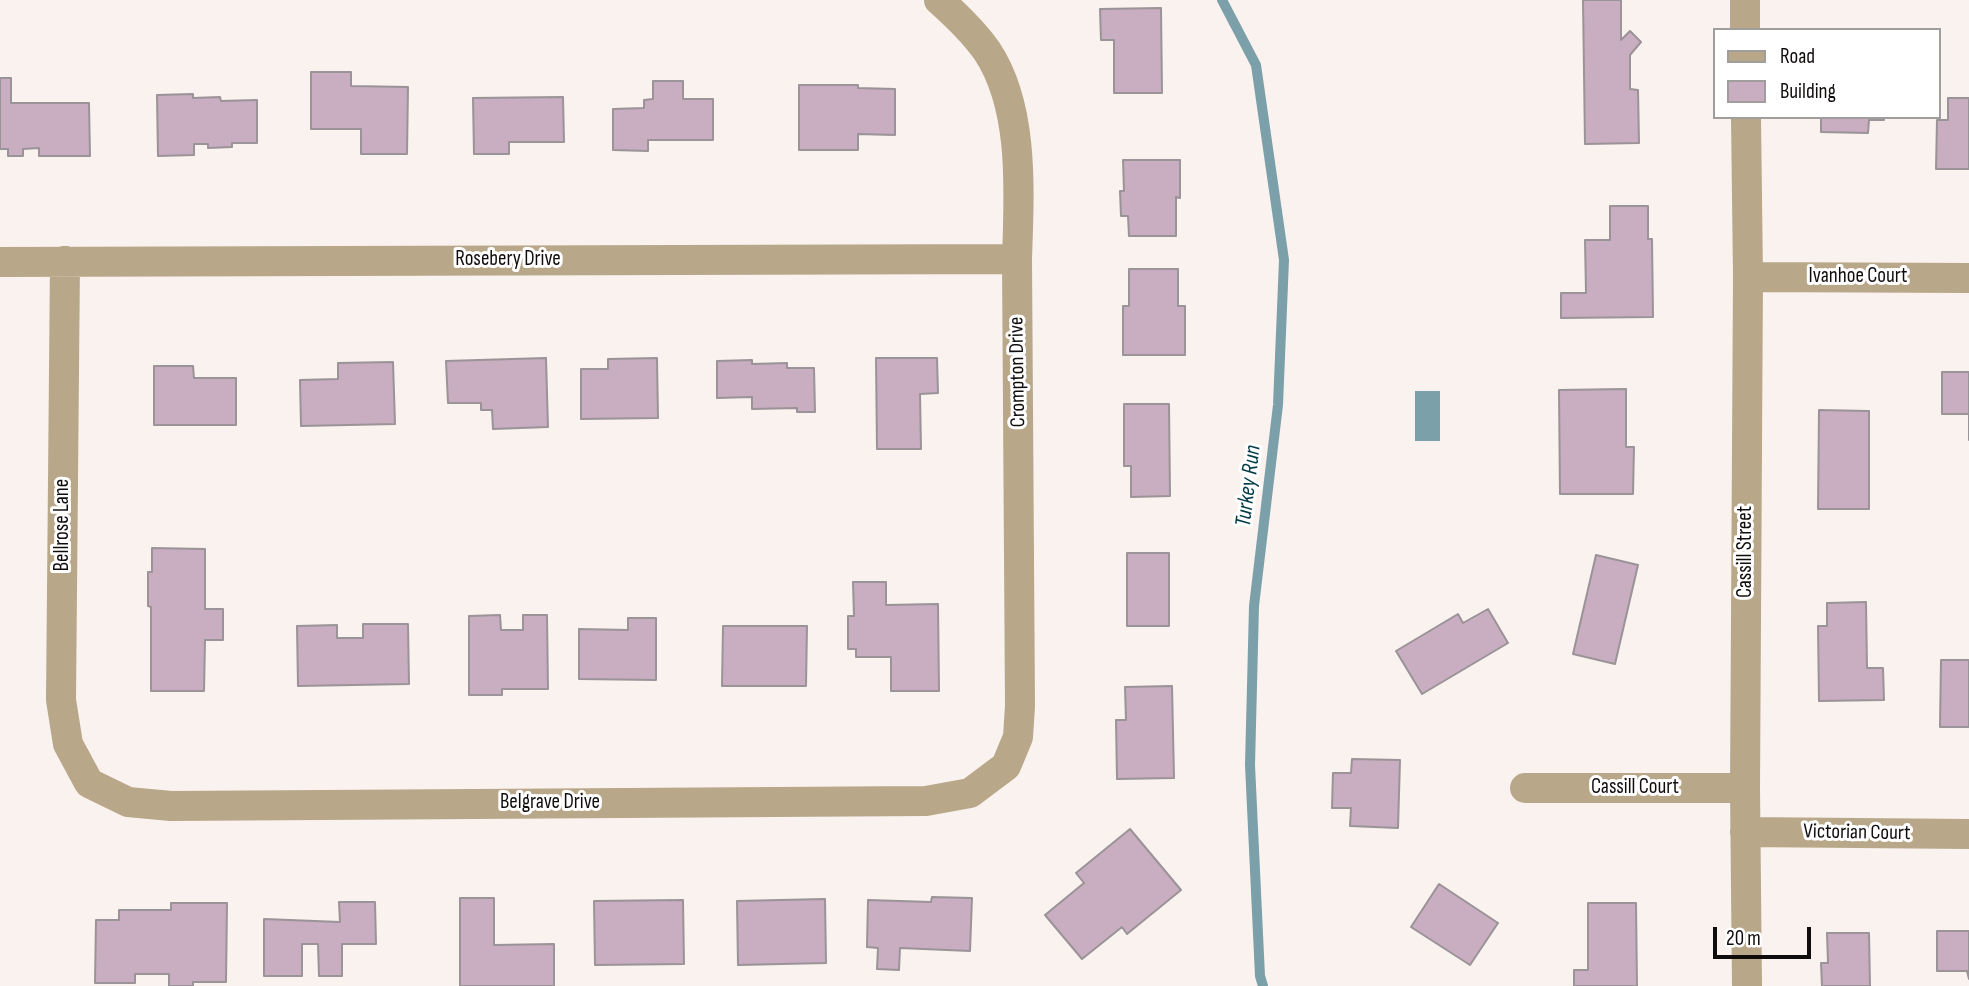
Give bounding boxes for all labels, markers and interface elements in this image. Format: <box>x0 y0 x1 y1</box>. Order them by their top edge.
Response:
legend <box>1714 28 1941 119</box>
text: Road <box>1780 44 1815 69</box>
text: Building <box>1780 79 1836 104</box>
street label: Rosebery Drive <box>455 247 561 273</box>
street label: Ivanhoe Court <box>1809 264 1907 290</box>
street label: Crompton Drive <box>1004 316 1032 428</box>
water label: Turkey Run <box>1230 444 1268 528</box>
street label: Bellrose Lane <box>50 479 76 571</box>
street label: Cassill Street <box>1733 506 1759 598</box>
street label: Cassill Court <box>1591 775 1679 801</box>
street label: Belgrave Drive <box>500 790 600 816</box>
street label: Victorian Court <box>1803 819 1911 847</box>
scale bar <box>1717 912 1815 956</box>
text: 20 m <box>1726 926 1761 951</box>

